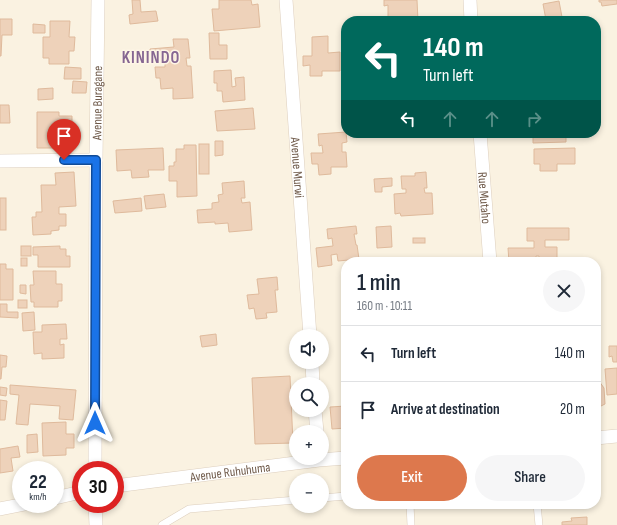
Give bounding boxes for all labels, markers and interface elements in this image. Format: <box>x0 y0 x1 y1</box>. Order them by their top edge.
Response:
text: 140 m <box>423 31 484 64</box>
icon: left <box>357 32 409 84</box>
district label: KININDO <box>122 48 180 68</box>
text: Turn left <box>423 65 474 86</box>
street label: Avenue Buragane <box>89 66 106 141</box>
icon: left <box>397 108 419 130</box>
icon: ahead <box>439 108 461 130</box>
icon: ahead <box>481 108 503 130</box>
icon: right <box>523 108 545 130</box>
pin <box>47 119 81 160</box>
icon: arrive <box>53 125 75 147</box>
street label: Avenue Murwi <box>287 136 307 199</box>
street label: Rue Mutaho <box>474 171 494 224</box>
text: 1 min <box>357 268 401 297</box>
button: close <box>543 270 585 312</box>
text: 160 m · 10:11 <box>357 298 412 314</box>
map controls <box>289 329 329 513</box>
button: sound <box>289 329 329 369</box>
icon: left <box>357 343 379 365</box>
text: Turn left <box>391 344 436 363</box>
text: 140 m <box>555 344 585 363</box>
button: search <box>289 377 329 417</box>
icon: arrive <box>357 399 379 421</box>
text: Arrive at destination <box>391 400 500 419</box>
text: 20 m <box>560 400 585 419</box>
position arrow <box>74 402 116 444</box>
button: + <box>289 425 329 465</box>
button: Exit <box>357 455 467 501</box>
button: Share <box>475 455 585 501</box>
street label: Avenue Ruhuhuma <box>188 459 271 485</box>
speed limit sign: 30 <box>72 461 124 513</box>
text: 22 <box>29 470 47 494</box>
button: − <box>289 473 329 513</box>
text: km/h <box>29 491 47 503</box>

